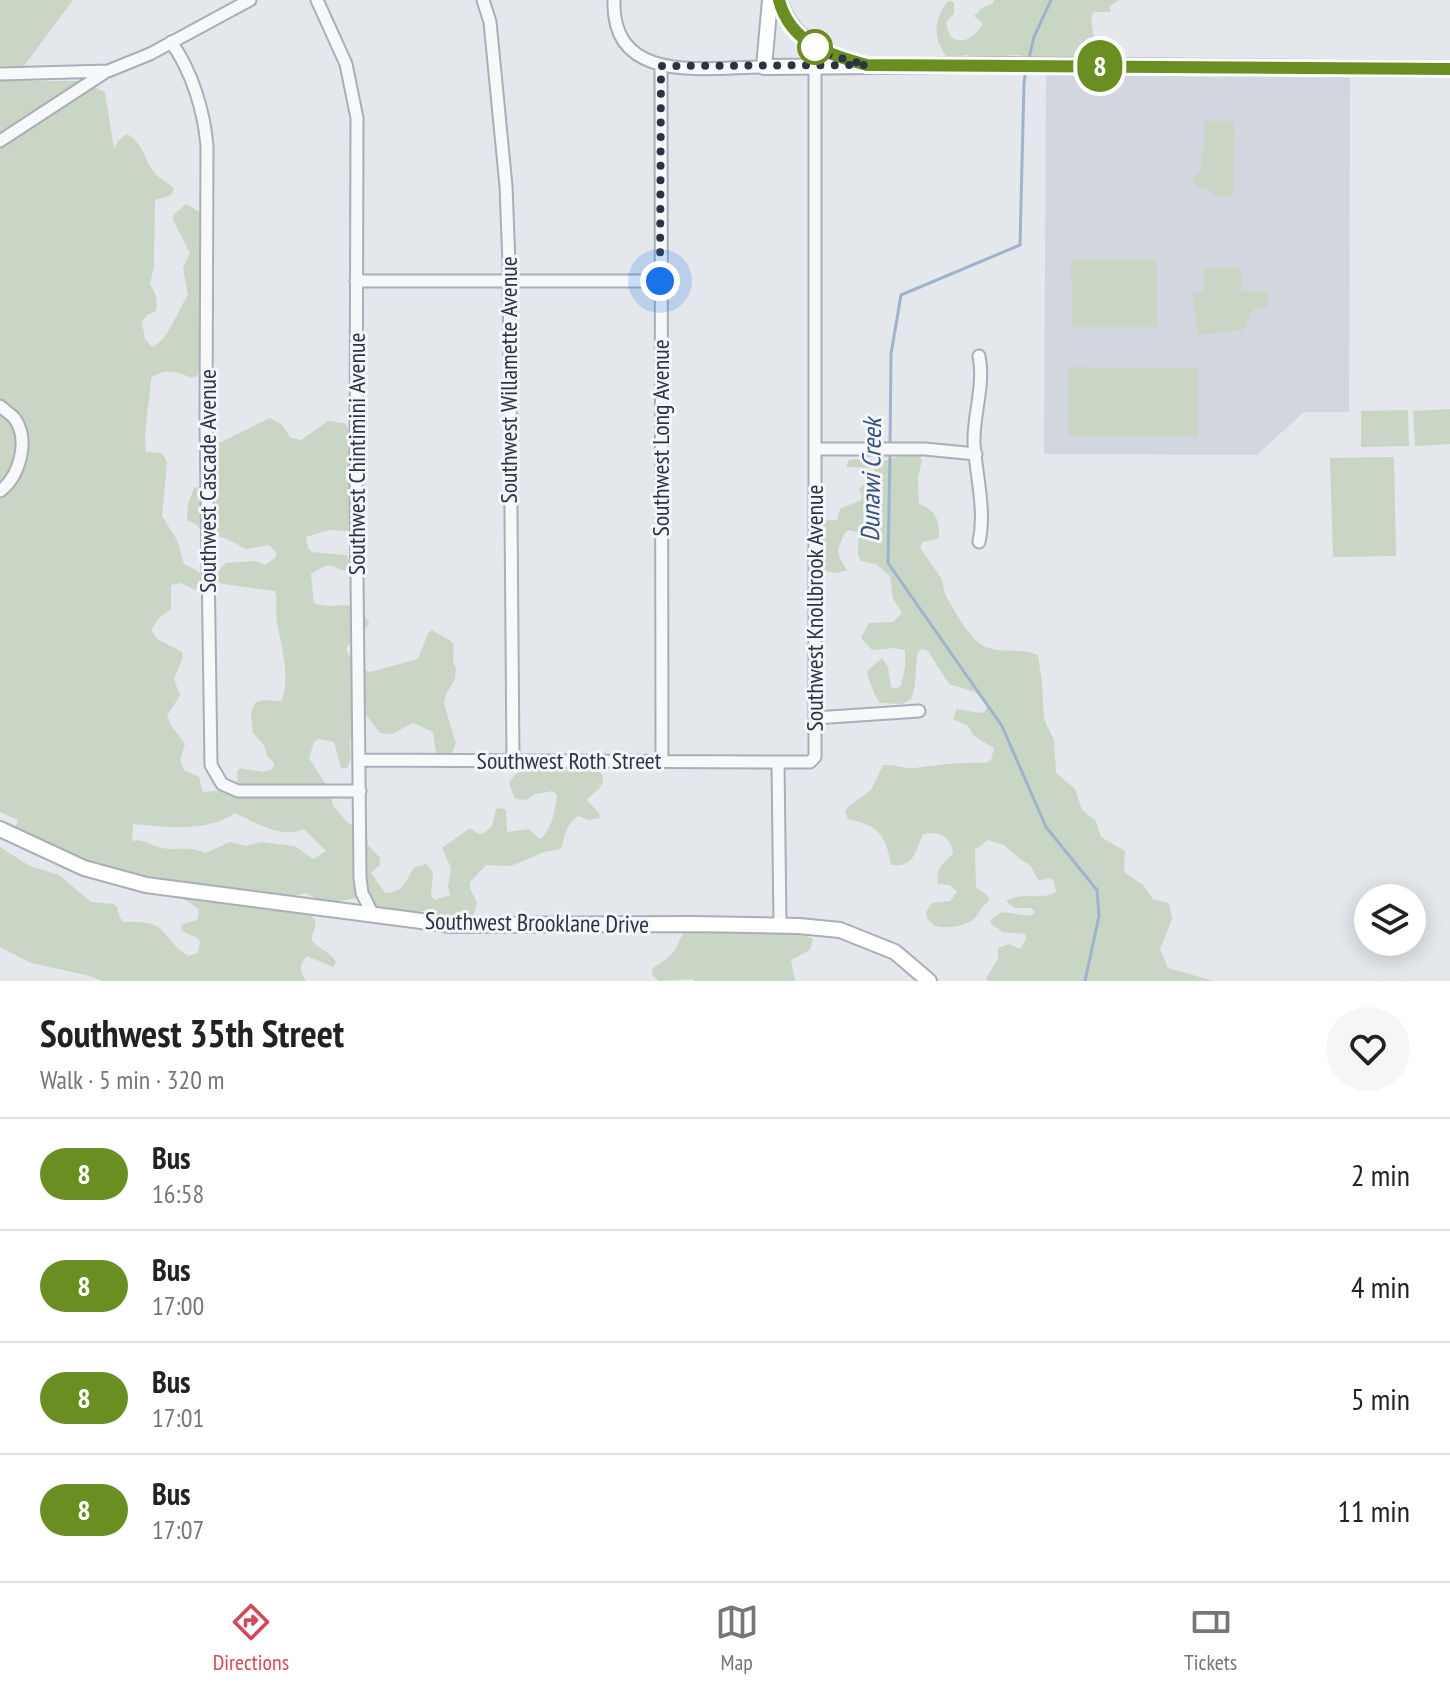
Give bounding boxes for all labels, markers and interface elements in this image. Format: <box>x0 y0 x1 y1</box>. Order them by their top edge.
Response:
unlabelled marker <box>798 30 832 64</box>
line badge: 8 <box>1074 40 1126 92</box>
text: 8 <box>1093 47 1107 84</box>
street label: Southwest Willamette Avenue <box>493 256 524 504</box>
your location <box>640 261 680 301</box>
street label: Southwest Chintimini Avenue <box>341 333 372 575</box>
street label: Southwest Long Avenue <box>645 339 676 537</box>
street label: Southwest Cascade Avenue <box>192 369 223 593</box>
water label: Dunawi Creek <box>853 415 888 542</box>
street label: Southwest Knollbrook Avenue <box>799 485 830 731</box>
street label: Southwest Roth Street <box>477 745 662 776</box>
map controls <box>1354 884 1426 956</box>
button: layers <box>1354 884 1426 956</box>
street label: Southwest Brooklane Drive <box>425 905 649 940</box>
button: heart <box>1326 1007 1410 1091</box>
text: Southwest 35th Street <box>40 1008 344 1057</box>
text: Walk · 5 min · 320 m <box>40 1063 224 1096</box>
text: Bus <box>152 1138 191 1177</box>
text: 8 <box>77 1155 91 1192</box>
text: 2 min <box>1351 1155 1410 1194</box>
text: 16:58 <box>152 1177 204 1210</box>
text: Bus <box>152 1250 191 1289</box>
text: 8 <box>77 1267 91 1304</box>
text: 4 min <box>1351 1267 1410 1306</box>
text: 17:00 <box>152 1289 204 1322</box>
text: Bus <box>152 1362 191 1401</box>
text: 8 <box>77 1379 91 1416</box>
text: 5 min <box>1351 1379 1410 1418</box>
text: 17:01 <box>152 1401 204 1434</box>
text: Bus <box>152 1474 191 1513</box>
text: 8 <box>77 1491 91 1528</box>
text: 11 min <box>1337 1491 1410 1530</box>
text: 17:07 <box>152 1513 204 1546</box>
tab: Directions <box>213 1600 289 1676</box>
tab: Map <box>715 1600 759 1676</box>
tab: Tickets <box>1184 1600 1237 1676</box>

